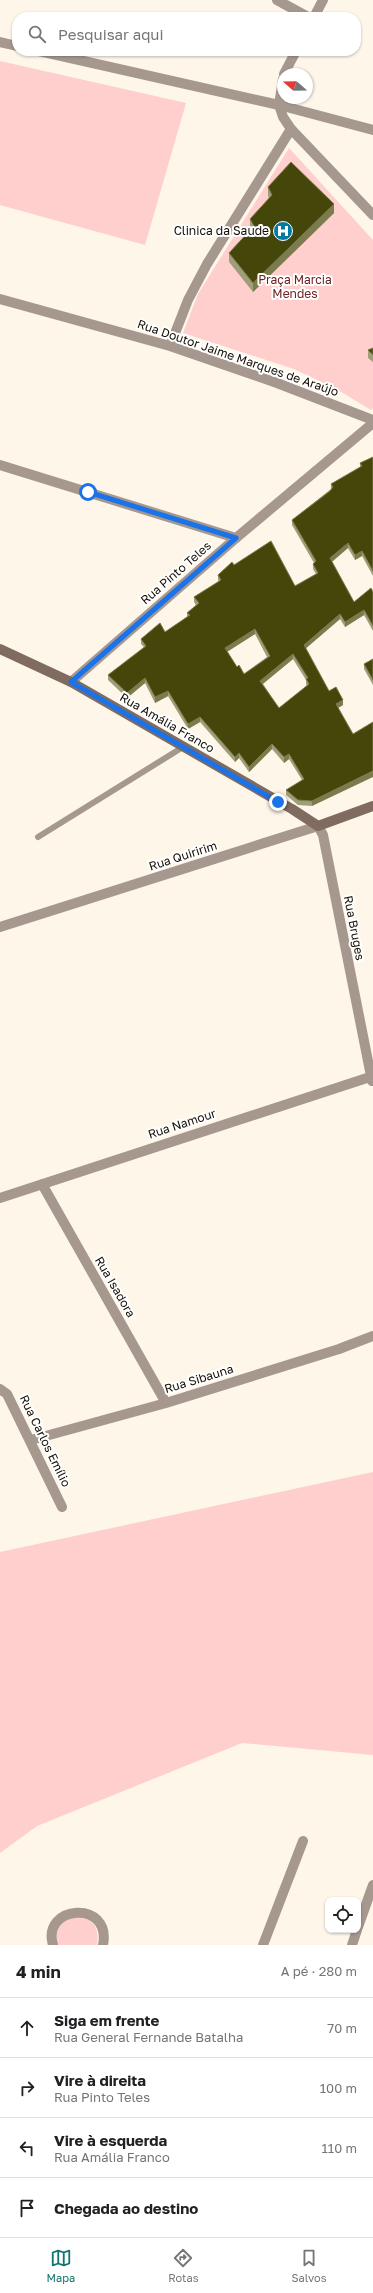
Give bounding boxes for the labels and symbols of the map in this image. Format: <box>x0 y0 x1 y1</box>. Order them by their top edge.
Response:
north arrow <box>277 68 313 104</box>
hospital icon: Clinica da Saude <box>272 220 294 242</box>
place label: Clinica da Saude <box>174 223 269 238</box>
park label: Praça Marcia Mendes <box>258 272 332 301</box>
street label: Rua Doutor Jaime Marques de Araújo <box>136 316 341 399</box>
route start <box>79 483 97 501</box>
street label: Rua Pinto Teles <box>137 538 214 607</box>
street label: Rua Amália Franco <box>117 689 217 756</box>
route end <box>269 793 287 811</box>
street label: Rua Quiririm <box>147 837 219 874</box>
street label: Rua Bruges <box>341 894 368 962</box>
street label: Rua Namour <box>146 1105 218 1142</box>
street label: Rua Isadora <box>92 1254 139 1320</box>
street label: Rua Sibauna <box>163 1361 235 1396</box>
street label: Rua Carlos Emílio <box>17 1392 74 1489</box>

